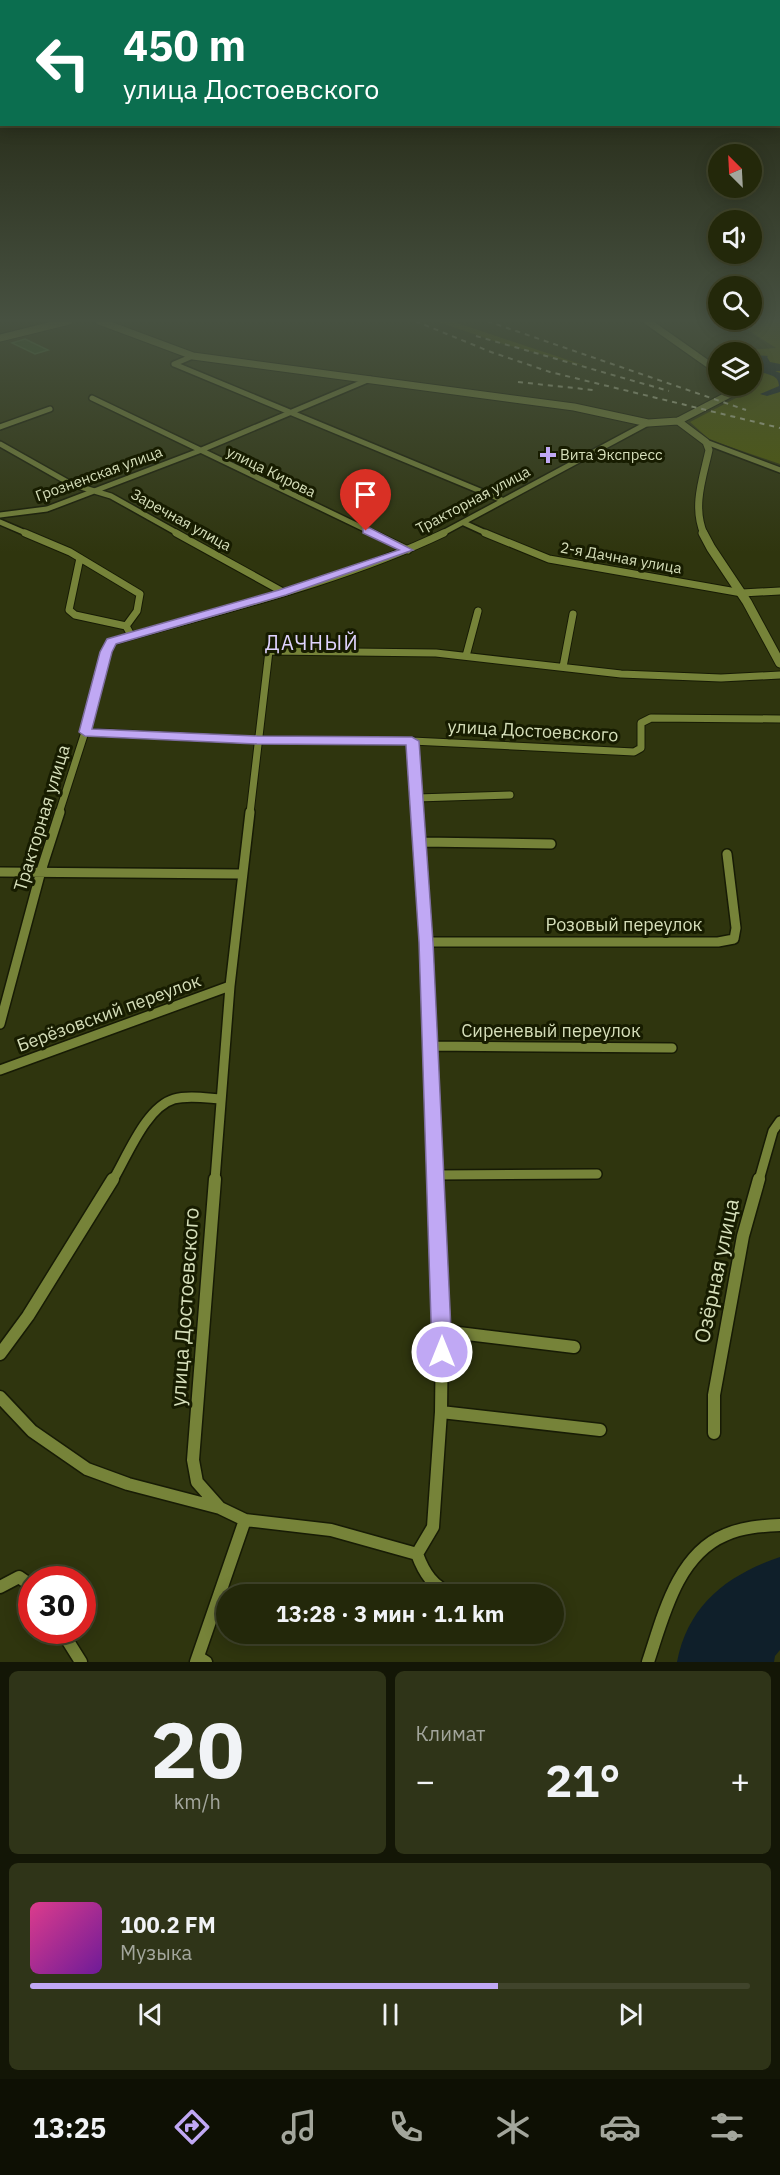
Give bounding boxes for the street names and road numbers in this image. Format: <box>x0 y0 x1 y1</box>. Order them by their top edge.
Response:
street label: Грозненская улица <box>33 442 165 505</box>
street label: улица Кирова <box>223 442 319 501</box>
street label: Тракторная улица <box>412 461 533 538</box>
street label: Заречная улица <box>128 484 235 555</box>
street label: 2-я Дачная улица <box>559 537 683 578</box>
street label: улица Достоевского <box>447 715 619 746</box>
street label: Тракторная улица <box>8 741 75 894</box>
street label: Розовый переулок <box>546 913 702 936</box>
street label: Берёзовский переулок <box>14 968 204 1057</box>
street label: Сиреневый переулок <box>461 1019 641 1042</box>
street label: Озёрная улица <box>687 1196 745 1346</box>
street label: улица Достоевского <box>163 1207 205 1407</box>

